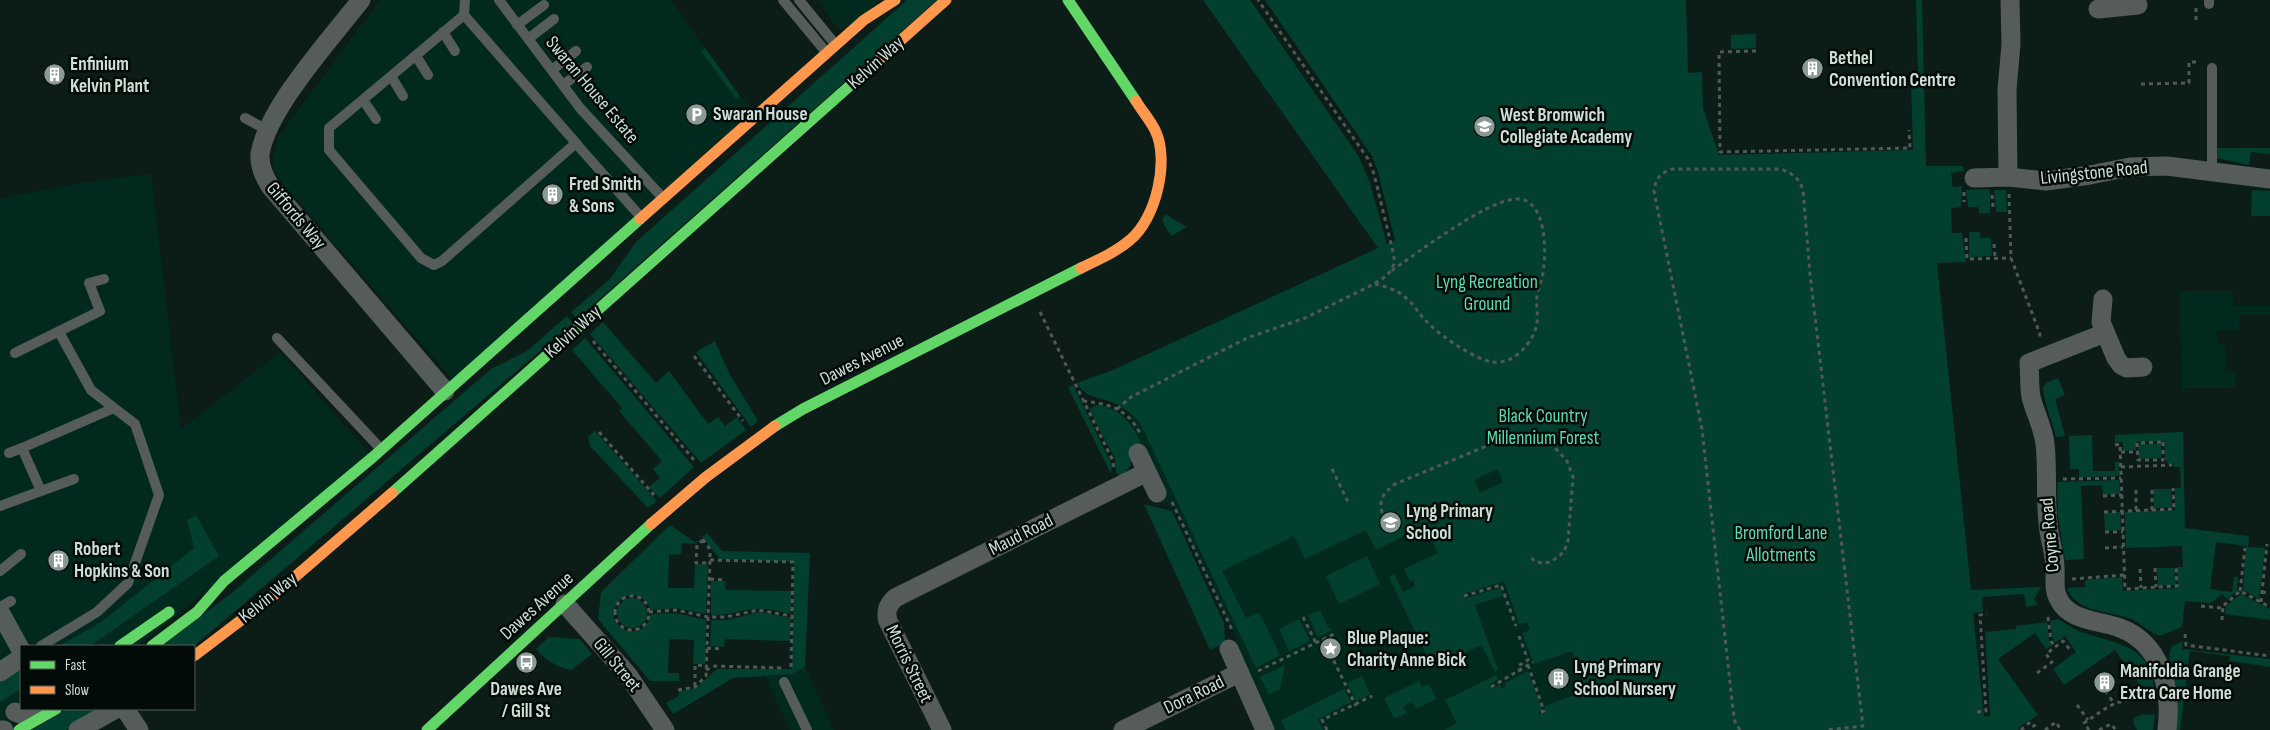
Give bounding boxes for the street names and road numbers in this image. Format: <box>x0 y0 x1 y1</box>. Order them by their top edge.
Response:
street label: Kelvin Way <box>843 31 909 94</box>
street label: Swaran House Estate <box>540 32 644 148</box>
street label: Livingstone Road <box>2039 156 2149 190</box>
street label: Giffords Way <box>261 178 331 255</box>
street label: Kelvin Way <box>540 300 606 363</box>
street label: Dawes Avenue <box>816 329 908 391</box>
street label: Coyne Road <box>2035 497 2065 573</box>
street label: Maud Road <box>985 509 1057 561</box>
street label: Kelvin Way <box>234 567 302 628</box>
street label: Dawes Avenue <box>496 567 578 645</box>
street label: Morris Street <box>880 621 938 707</box>
street label: Gill Street <box>588 633 646 697</box>
street label: Dora Road <box>1160 671 1228 719</box>

